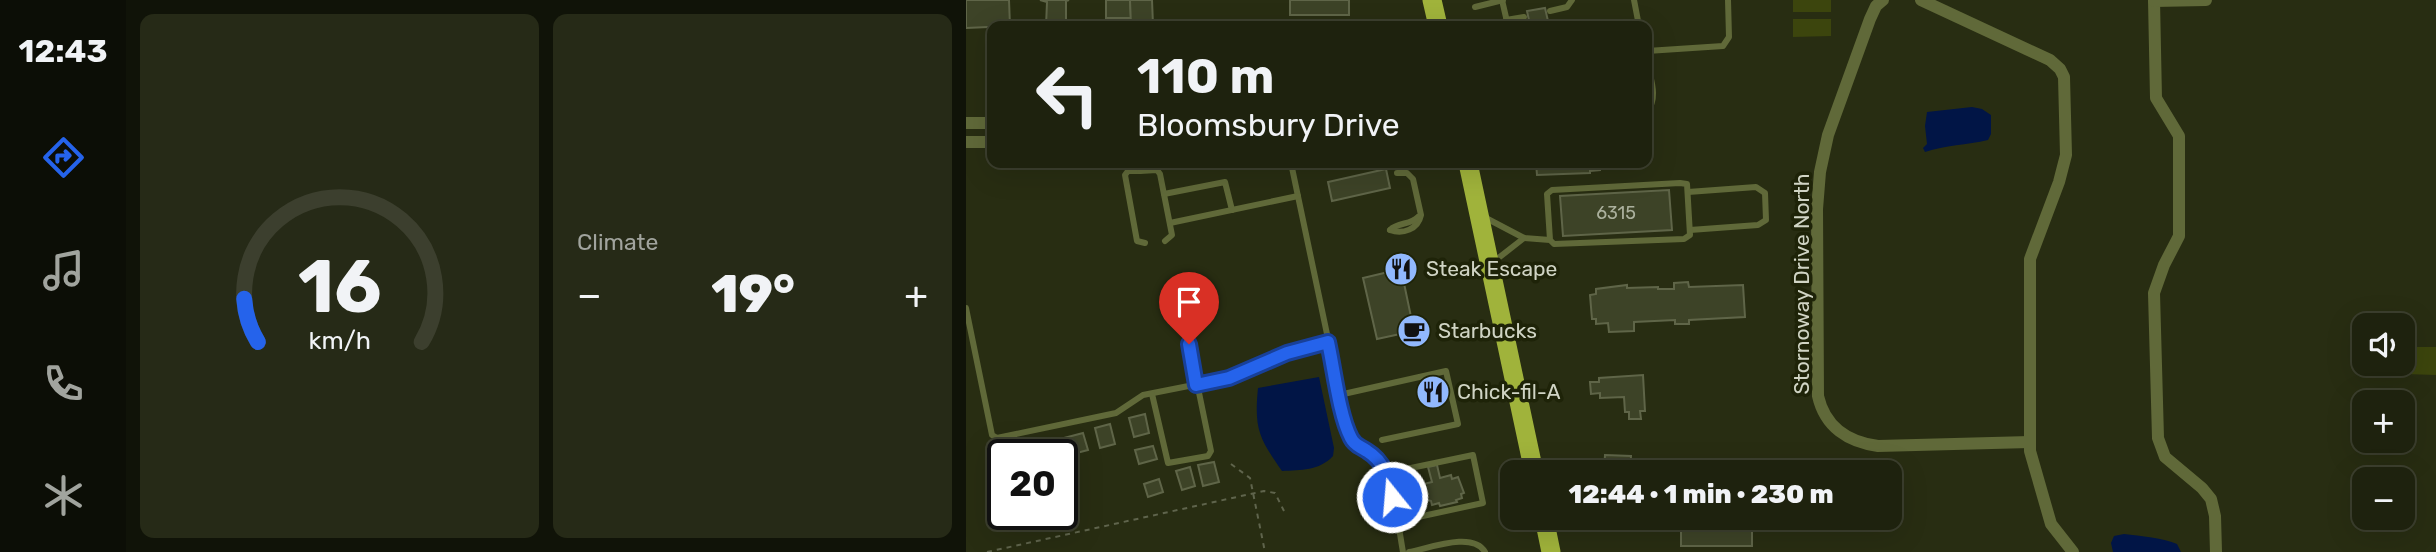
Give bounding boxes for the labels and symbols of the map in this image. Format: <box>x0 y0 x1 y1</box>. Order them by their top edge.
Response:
street label: Stornoway Drive North <box>1789 173 1814 395</box>
house number: 6315 <box>1596 202 1636 224</box>
restaurant icon: Steak Escape <box>1382 250 1420 288</box>
place label: Steak Escape <box>1426 256 1557 281</box>
pin <box>1159 272 1219 344</box>
cafe icon: Starbucks <box>1395 312 1433 350</box>
place label: Starbucks <box>1438 318 1537 343</box>
restaurant icon: Chick-fil-A <box>1414 373 1452 411</box>
place label: Chick-fil-A <box>1457 379 1561 404</box>
speed limit sign: 20 <box>987 439 1078 530</box>
position arrow <box>1355 460 1429 534</box>

